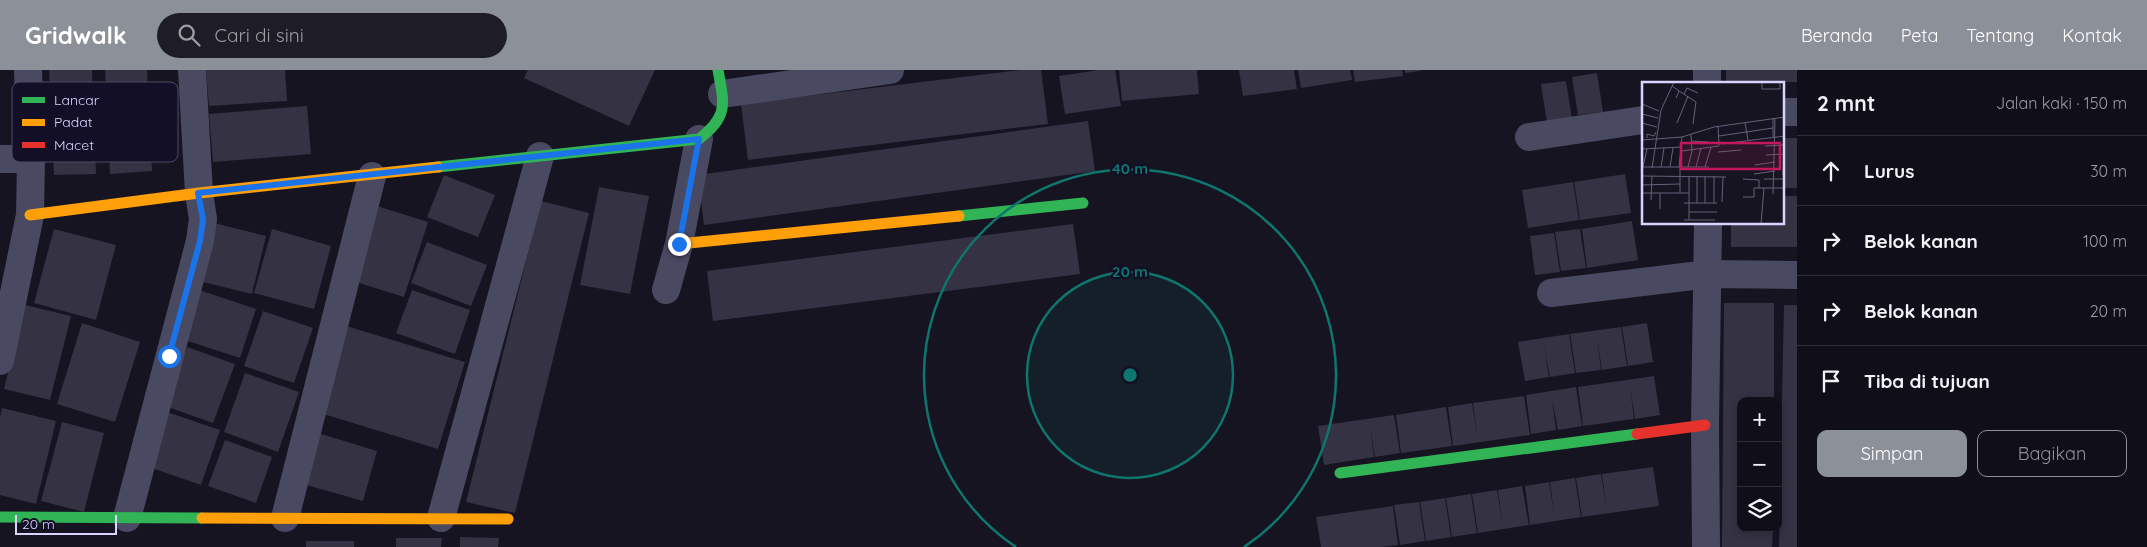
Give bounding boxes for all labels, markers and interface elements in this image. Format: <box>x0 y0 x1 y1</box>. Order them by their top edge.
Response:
search box <box>157 13 507 58</box>
text: Gridwalk <box>25 20 127 50</box>
icon: search <box>175 21 203 49</box>
text: Cari di sini <box>215 23 304 47</box>
text: Beranda <box>1801 24 1873 47</box>
text: Peta <box>1901 24 1938 47</box>
text: Tentang <box>1966 24 2034 47</box>
text: Kontak <box>2062 24 2122 47</box>
legend <box>12 82 178 162</box>
inset map <box>1642 82 1784 225</box>
text: 2 mnt <box>1817 90 1875 116</box>
text: Lancar <box>54 91 100 109</box>
text: Jalan kaki · 150 m <box>1996 93 2127 113</box>
text: Padat <box>54 113 93 131</box>
text: Macet <box>54 136 94 154</box>
icon: ahead <box>1817 157 1845 185</box>
text: 40 m <box>1112 159 1148 178</box>
text: Lurus <box>1864 159 1914 183</box>
text: 30 m <box>2090 161 2127 181</box>
icon: right <box>1817 227 1845 255</box>
text: Belok kanan <box>1864 229 1978 253</box>
text: 100 m <box>2083 231 2127 251</box>
route end <box>668 233 691 256</box>
text: 20 m <box>1112 262 1148 281</box>
icon: right <box>1817 297 1845 325</box>
text: Belok kanan <box>1864 299 1978 323</box>
text: 20 m <box>2090 301 2127 321</box>
route start <box>158 345 181 368</box>
centre of rings <box>1121 366 1139 384</box>
icon: arrive <box>1817 367 1845 395</box>
text: Tiba di tujuan <box>1864 369 1990 393</box>
map controls <box>1737 397 1782 532</box>
button: + <box>1737 397 1782 442</box>
button: Simpan <box>1817 430 1967 477</box>
button: Bagikan <box>1977 430 2127 477</box>
button: − <box>1737 442 1782 487</box>
button: layers <box>1737 487 1782 532</box>
scale bar <box>15 512 118 535</box>
text: 20 m <box>22 515 55 533</box>

